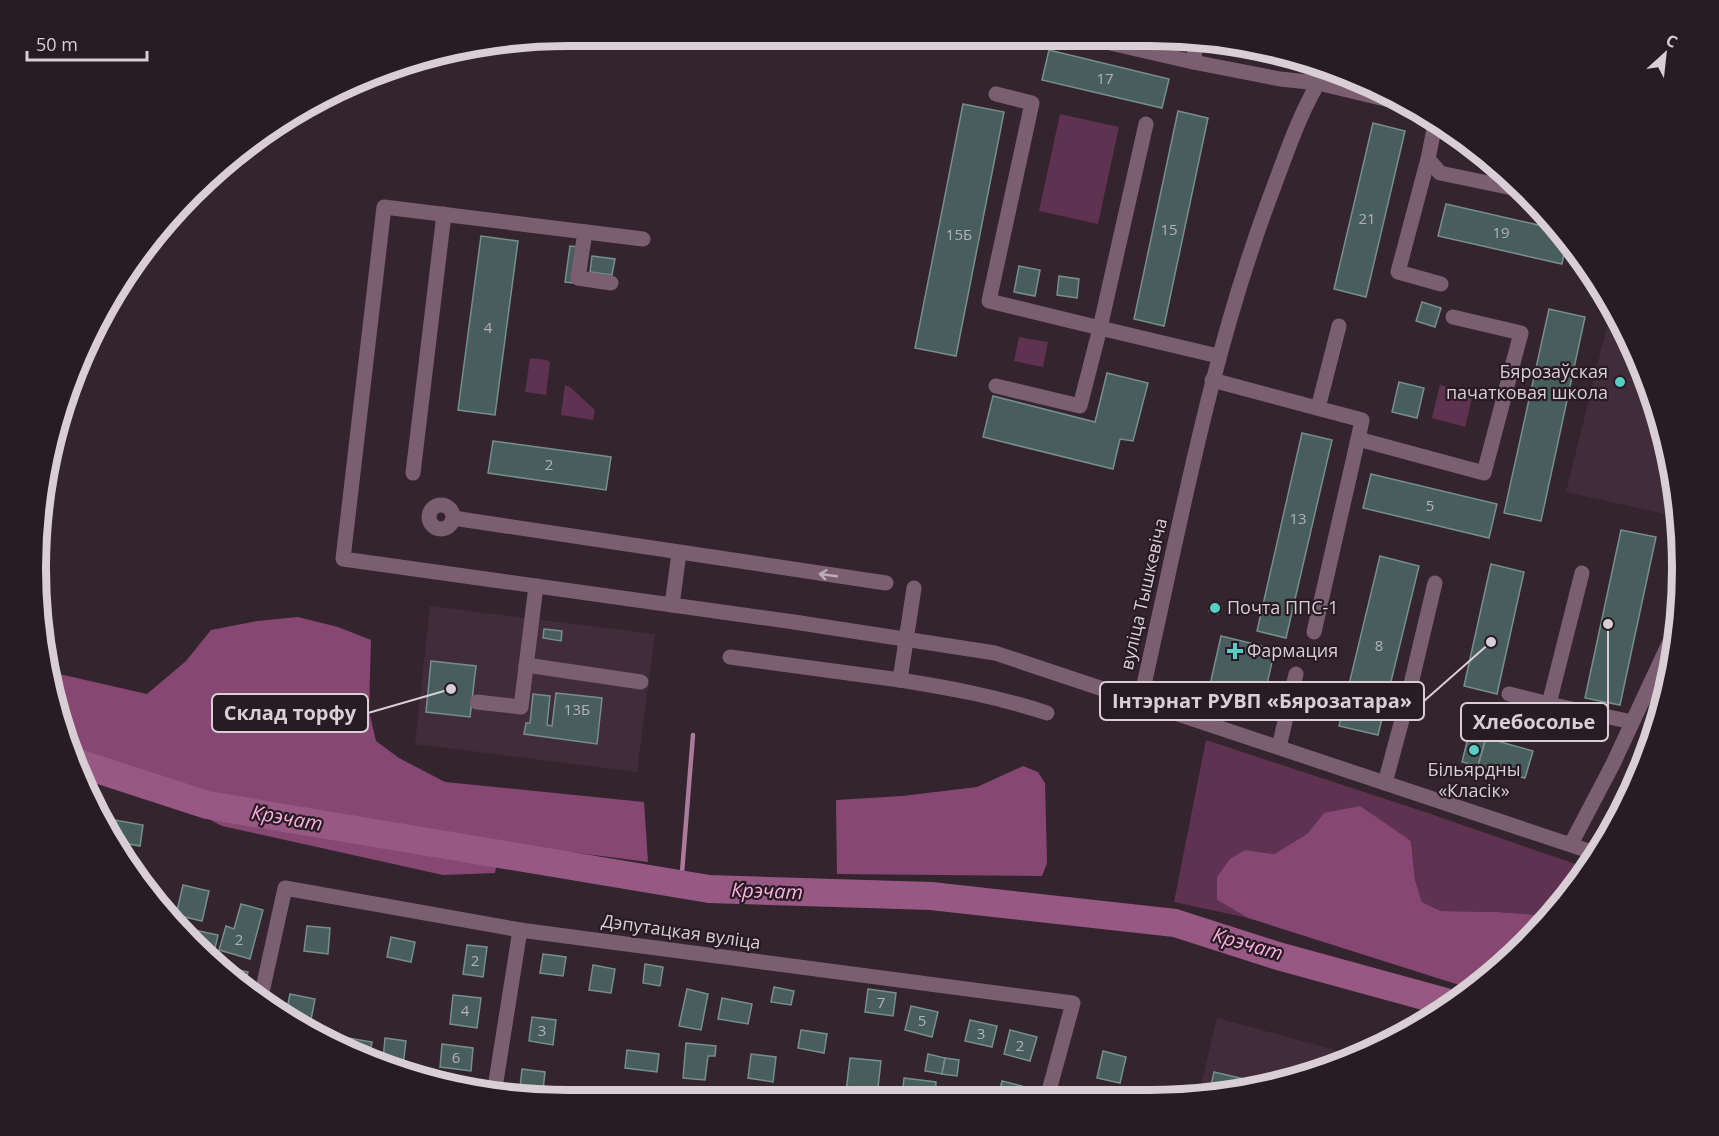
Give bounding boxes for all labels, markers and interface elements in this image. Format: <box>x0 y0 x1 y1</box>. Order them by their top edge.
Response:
scale bar <box>27 24 147 62</box>
north arrow <box>1635 24 1695 84</box>
text: С <box>1662 29 1681 53</box>
text: 50 m <box>36 32 78 56</box>
house number: 17 <box>1096 68 1114 88</box>
house number: 21 <box>1358 208 1376 228</box>
house number: 15 <box>1160 219 1178 239</box>
house number: 19 <box>1492 222 1510 242</box>
house number: 15Б <box>946 224 972 244</box>
house number: 4 <box>484 317 493 337</box>
place label: Бярозаўская пачатковая школа <box>1446 359 1608 404</box>
marker: Бярозаўская пачатковая школа <box>1613 375 1627 389</box>
house number: 2 <box>545 454 553 474</box>
house number: 5 <box>1426 495 1434 515</box>
house number: 13 <box>1289 508 1307 528</box>
street label: вуліца Тышкевіча <box>1114 516 1172 672</box>
one-way arrow <box>818 569 838 580</box>
place label: Почта ППС-1 <box>1227 595 1339 619</box>
marker: Почта ППС-1 <box>1208 601 1222 615</box>
house number: 8 <box>1375 635 1383 655</box>
place label: Фармация <box>1247 638 1338 662</box>
marker: Фармация <box>1228 644 1242 658</box>
callout: Інтэрнат РУВП «Бярозатара» <box>1100 682 1424 720</box>
text: Інтэрнат РУВП «Бярозатара» <box>1112 687 1412 714</box>
callout: Склад торфу <box>212 694 368 732</box>
text: Склад торфу <box>224 699 357 726</box>
house number: 13Б <box>564 699 590 719</box>
callout: Хлебосолье <box>1461 703 1608 741</box>
text: Хлебосолье <box>1473 708 1595 735</box>
marker: Більярдны «Класік» <box>1467 743 1481 757</box>
place label: Більярдны «Класік» <box>1427 757 1521 802</box>
water label: Крэчат <box>249 798 325 837</box>
water label: Крэчат <box>731 876 803 905</box>
street label: Дэпутацкая вуліца <box>600 908 762 954</box>
water label: Крэчат <box>1210 921 1286 966</box>
house number: 2 <box>235 929 243 949</box>
house number: 2 <box>471 950 479 970</box>
house number: 7 <box>877 992 885 1012</box>
house number: 4 <box>461 1000 470 1020</box>
house number: 5 <box>918 1010 926 1030</box>
house number: 3 <box>538 1020 546 1040</box>
house number: 3 <box>977 1023 985 1043</box>
house number: 2 <box>1016 1035 1024 1055</box>
house number: 6 <box>452 1047 460 1067</box>

